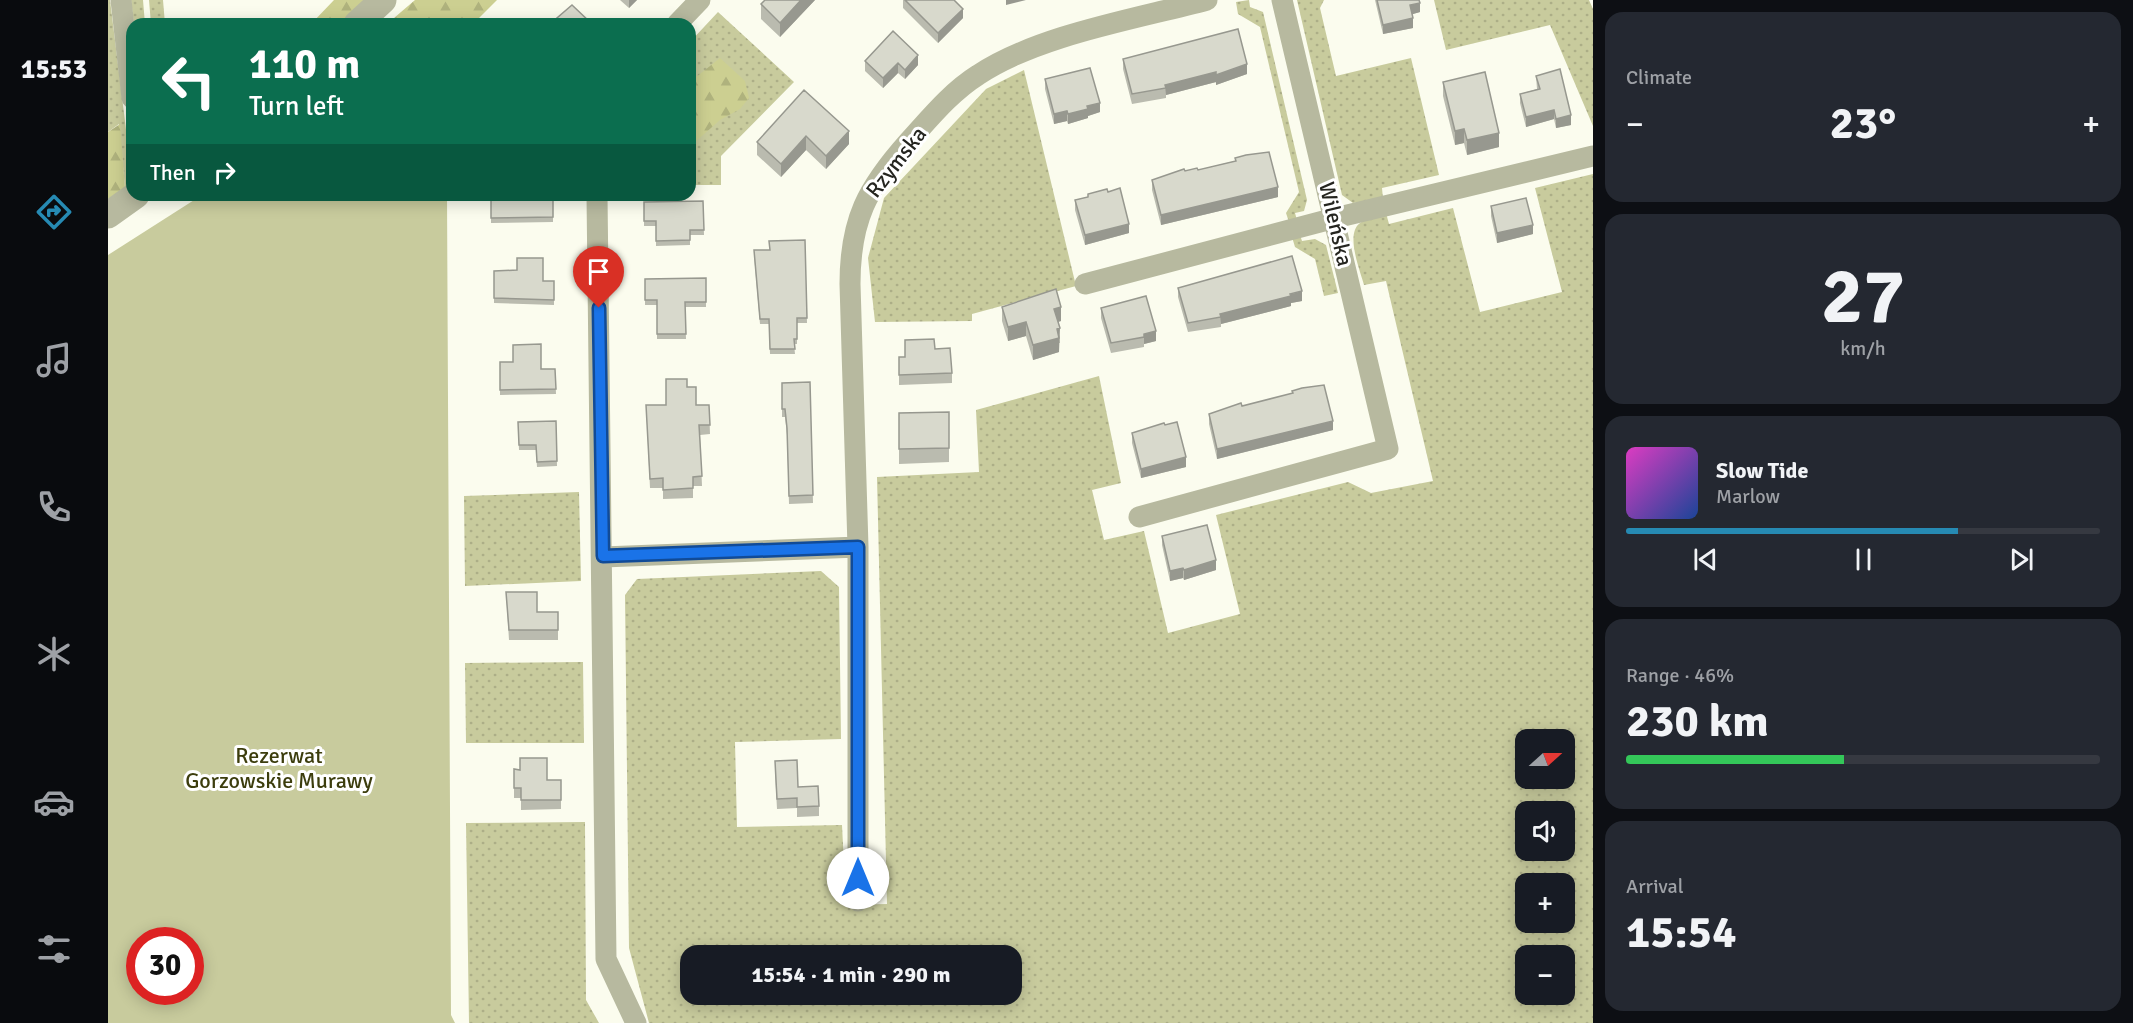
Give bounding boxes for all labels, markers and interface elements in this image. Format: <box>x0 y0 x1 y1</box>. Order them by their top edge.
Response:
text: 110 m <box>249 39 360 90</box>
icon: left <box>150 42 228 120</box>
text: 15:53 <box>21 53 87 86</box>
text: Climate <box>1626 65 1692 90</box>
text: Turn left <box>249 90 344 123</box>
text: 23° <box>1830 96 1896 151</box>
text: − <box>1626 104 1644 145</box>
text: + <box>2082 104 2100 145</box>
street label: Rzymska <box>860 121 932 203</box>
icon: right <box>208 156 241 189</box>
text: Then <box>150 159 196 186</box>
street label: Wileńska <box>1313 179 1359 269</box>
icon: directions <box>33 191 75 233</box>
pin <box>573 246 624 308</box>
text: 27 <box>1821 249 1905 345</box>
icon: arrive <box>582 255 615 288</box>
text: km/h <box>1840 336 1886 361</box>
icon: music <box>33 339 75 381</box>
text: Slow Tide <box>1716 457 1808 484</box>
text: Marlow <box>1716 484 1780 509</box>
icon: phone <box>33 486 75 528</box>
icon: previous <box>1689 543 1722 576</box>
icon: pause <box>1847 543 1880 576</box>
icon: next <box>2005 543 2038 576</box>
icon: climate <box>33 633 75 675</box>
text: Range · 46% <box>1626 663 1734 688</box>
text: 230 km <box>1626 694 1769 749</box>
north arrow <box>1515 729 1575 789</box>
map controls <box>1515 729 1575 1005</box>
park label: Rezerwat Gorzowskie Murawy <box>185 742 374 794</box>
icon: car <box>33 781 75 823</box>
button: sound <box>1515 801 1575 861</box>
position arrow <box>826 846 890 910</box>
button: + <box>1515 873 1575 933</box>
text: Arrival <box>1626 874 1684 899</box>
text: 15:54 <box>1626 905 1736 960</box>
speed limit sign: 30 <box>126 927 204 1005</box>
icon: filters <box>33 928 75 970</box>
button: − <box>1515 945 1575 1005</box>
text: 15:54 · 1 min · 290 m <box>751 961 951 988</box>

